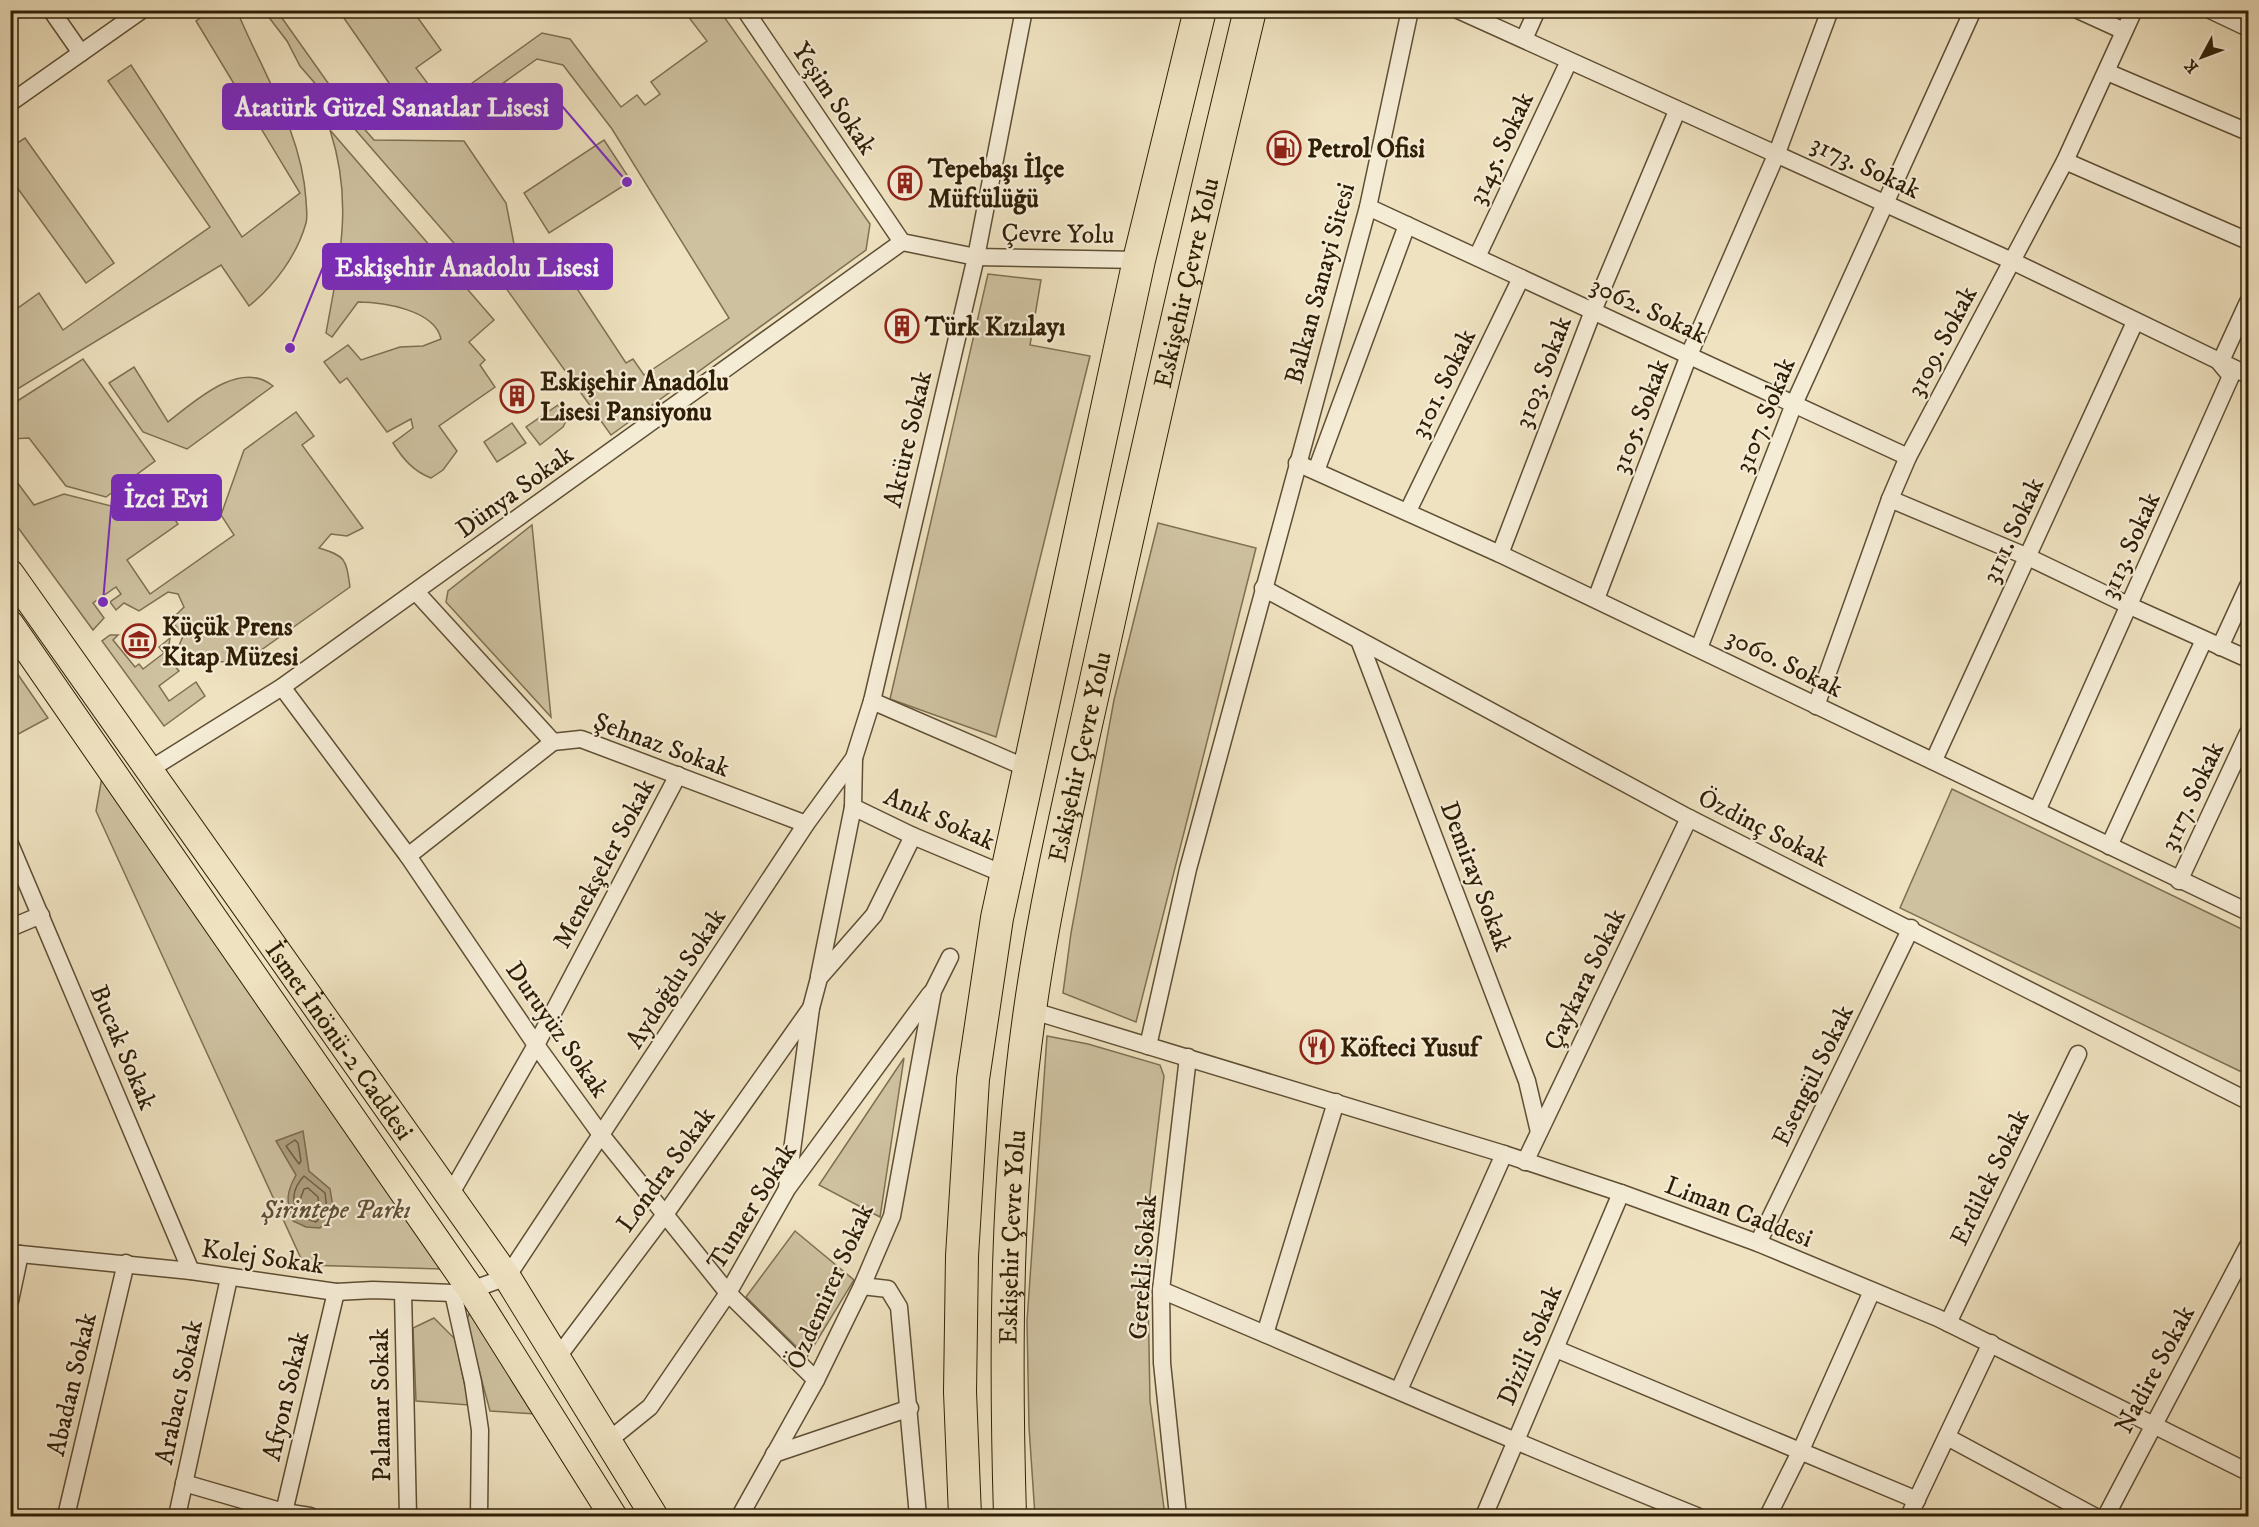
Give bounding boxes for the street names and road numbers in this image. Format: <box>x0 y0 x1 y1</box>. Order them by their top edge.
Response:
street label: Yeşim Sokak <box>784 36 884 162</box>
street label: 3145. Sokak <box>1461 87 1542 210</box>
street label: 3173. Sokak <box>1805 128 1926 207</box>
street label: Eskişehir Çevre Yolu <box>1147 175 1228 391</box>
street label: Balkan Sanayi Sitesi <box>1278 179 1363 388</box>
street label: Çevre Yolu <box>1001 217 1115 252</box>
street label: 3062. Sokak <box>1585 269 1712 352</box>
street label: 3109. Sokak <box>1899 281 1985 403</box>
street label: 3103. Sokak <box>1507 312 1580 433</box>
street label: 3101. Sokak <box>1403 324 1484 444</box>
street label: 3107. Sokak <box>1727 353 1803 478</box>
street label: 3105. Sokak <box>1603 354 1677 478</box>
street label: Aktüre Sokak <box>877 368 940 511</box>
street label: Dünya Sokak <box>450 438 580 546</box>
street label: 3111. Sokak <box>1975 472 2052 589</box>
street label: 3113. Sokak <box>2092 487 2169 604</box>
street label: 3060. Sokak <box>1721 621 1848 706</box>
street label: Eskişehir Çevre Yolu <box>1041 649 1120 865</box>
street label: Şehnaz Sokak <box>589 706 734 785</box>
street label: 3117. Sokak <box>2153 737 2232 857</box>
street label: Menekşeler Sokak <box>546 773 663 954</box>
street label: Anık Sokak <box>879 780 1000 859</box>
street label: Özdinç Sokak <box>1692 781 1834 875</box>
street label: Demiray Sokak <box>1432 797 1519 956</box>
street label: Aydoğdu Sokak <box>619 902 734 1055</box>
street label: Çaykara Sokak <box>1537 903 1634 1056</box>
street label: İsmet İnönü-2 Caddesi <box>257 935 420 1147</box>
street label: Duruyüz Sokak <box>498 955 616 1104</box>
street label: Bucak Sokak <box>82 980 164 1115</box>
street label: Esengül Sokak <box>1765 1000 1862 1152</box>
street label: Londra Sokak <box>610 1101 723 1239</box>
street label: Erdilek Sokak <box>1943 1104 2038 1251</box>
street label: Eskişehir Çevre Yolu <box>993 1129 1034 1345</box>
street label: Tunaer Sokak <box>700 1137 804 1277</box>
street label: Liman Caddesi <box>1660 1169 1817 1256</box>
street label: Gerekli Sokak <box>1122 1193 1165 1341</box>
street label: Özdemirer Sokak <box>779 1198 882 1375</box>
street label: Kolej Sokak <box>199 1233 327 1282</box>
street label: Dizili Sokak <box>1490 1281 1570 1411</box>
street label: Nadire Sokak <box>2108 1300 2203 1439</box>
street label: Abadan Sokak <box>40 1309 105 1459</box>
street label: Arabacı Sokak <box>148 1317 211 1468</box>
street label: Afyon Sokak <box>256 1328 317 1464</box>
street label: Palamar Sokak <box>364 1328 399 1482</box>

